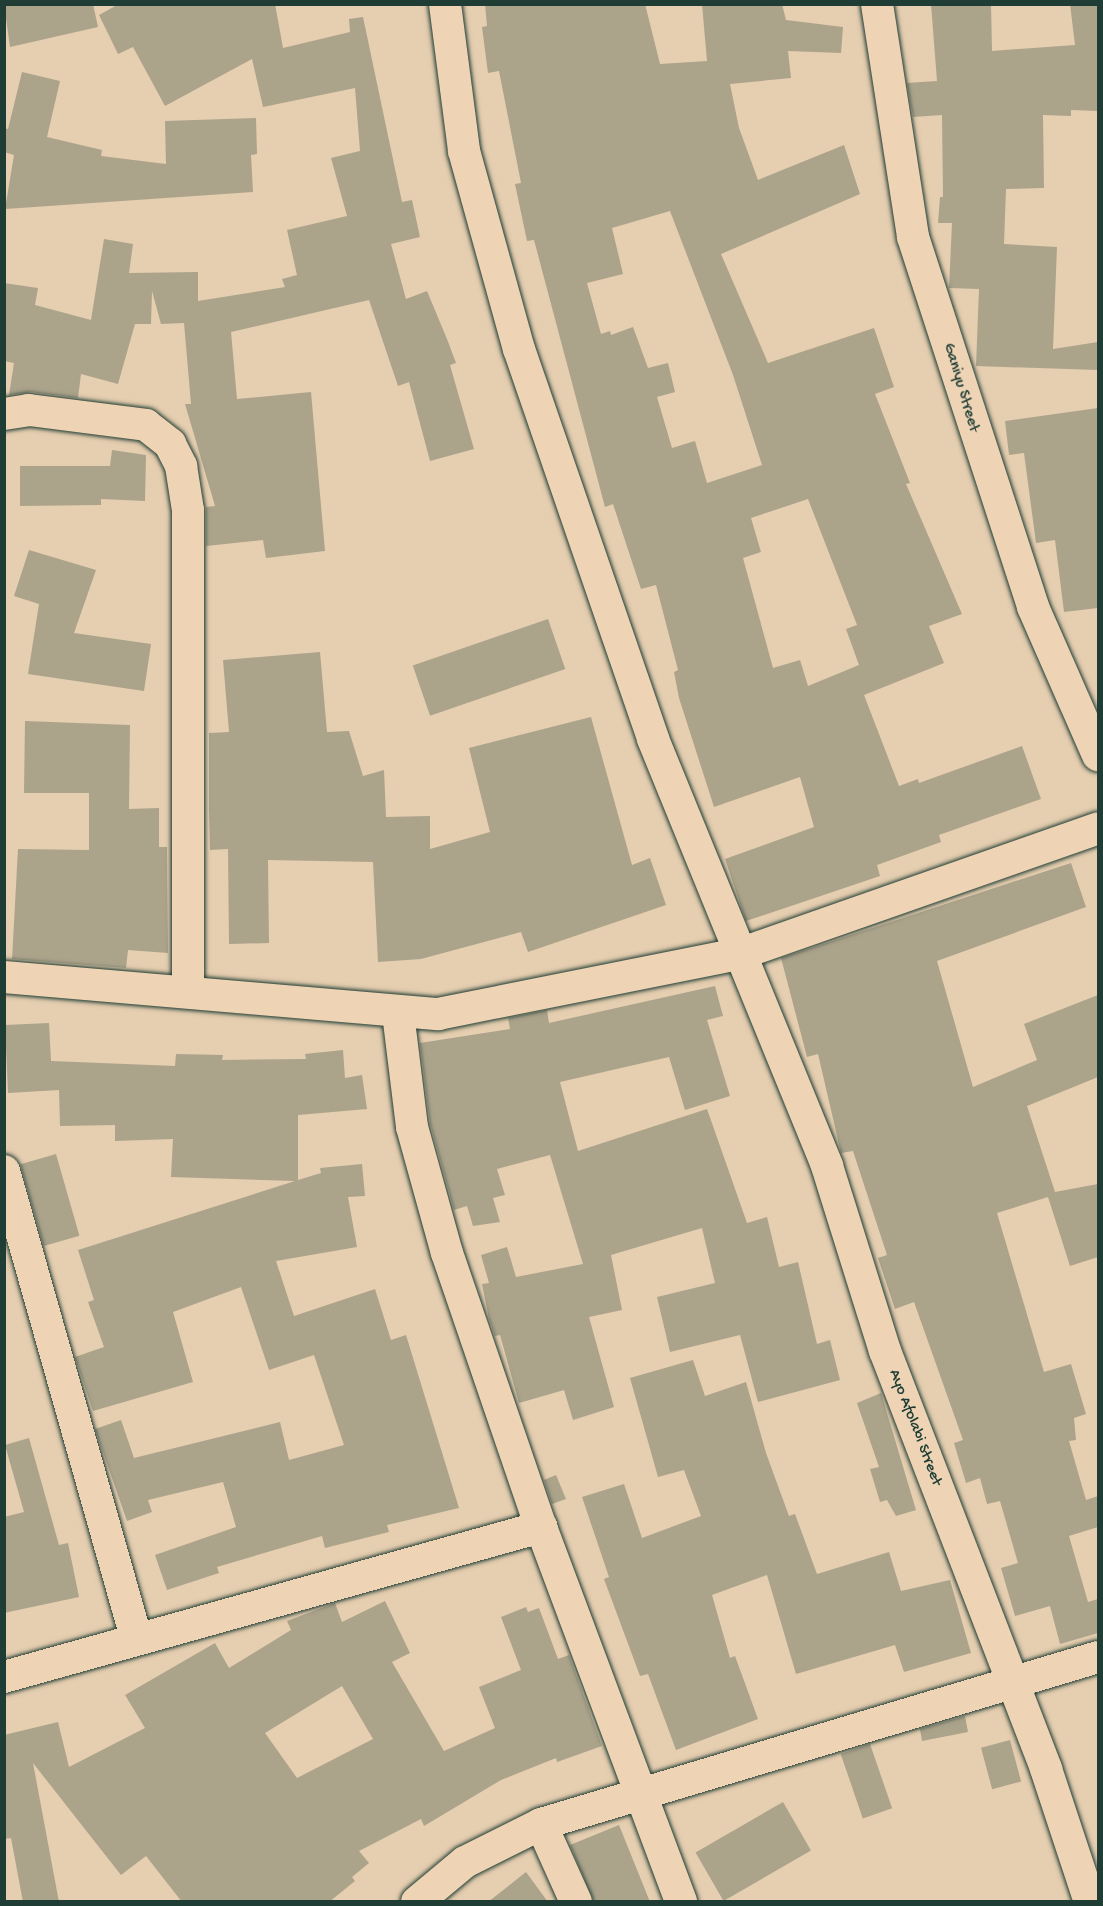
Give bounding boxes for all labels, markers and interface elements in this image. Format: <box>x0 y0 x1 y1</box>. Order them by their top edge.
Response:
street label: Ganiyu Street <box>937 341 983 435</box>
street label: Ayo Afolabi Street <box>883 1367 945 1489</box>

